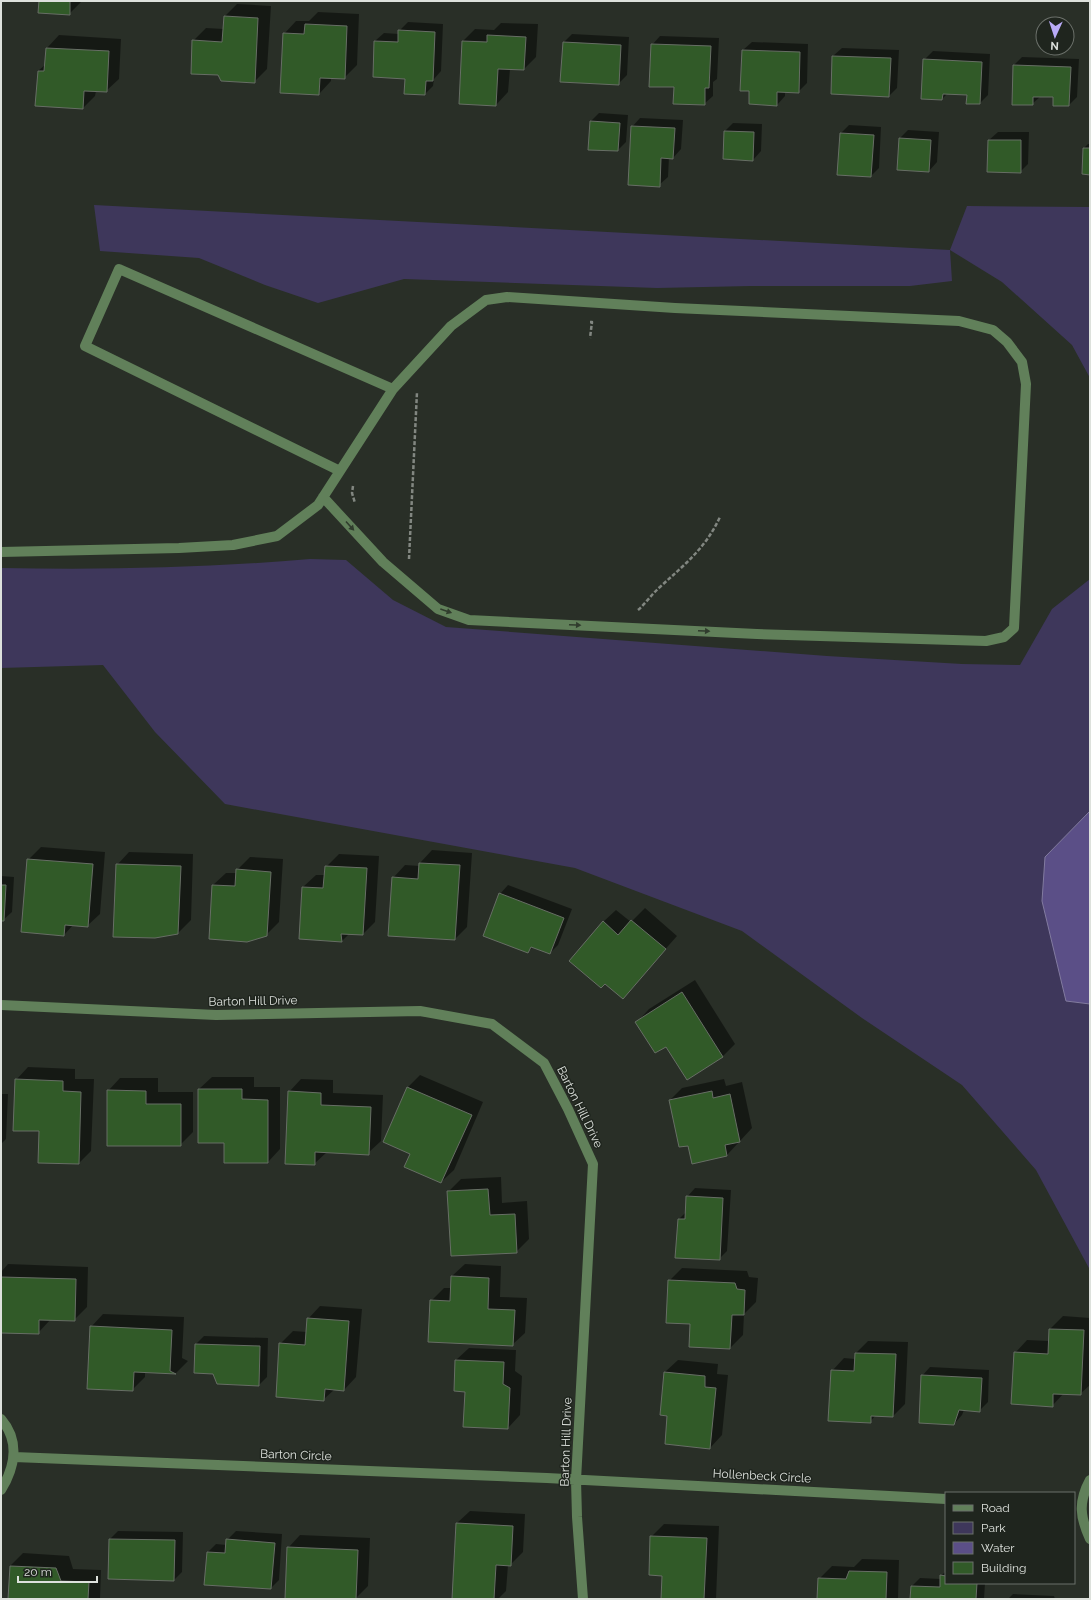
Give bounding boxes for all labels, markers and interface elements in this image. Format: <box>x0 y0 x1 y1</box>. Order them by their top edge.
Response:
north arrow <box>1035 16 1075 56</box>
text: N <box>1050 39 1059 52</box>
one-way arrow <box>345 520 354 531</box>
one-way arrow <box>441 609 453 615</box>
one-way arrow <box>569 622 582 628</box>
one-way arrow <box>698 628 710 635</box>
street label: Barton Hill Drive <box>208 993 298 1009</box>
street label: Barton Hill Drive <box>554 1064 606 1150</box>
street label: Barton Hill Drive <box>557 1397 575 1487</box>
street label: Barton Circle <box>260 1447 332 1463</box>
street label: Hollenbeck Circle <box>712 1466 812 1486</box>
legend <box>945 1492 1075 1584</box>
text: Road <box>981 1501 1010 1515</box>
text: Park <box>981 1521 1006 1535</box>
text: Water <box>981 1541 1015 1555</box>
scale bar <box>18 1558 97 1584</box>
text: Building <box>981 1561 1027 1575</box>
text: 20 m <box>24 1565 52 1579</box>

